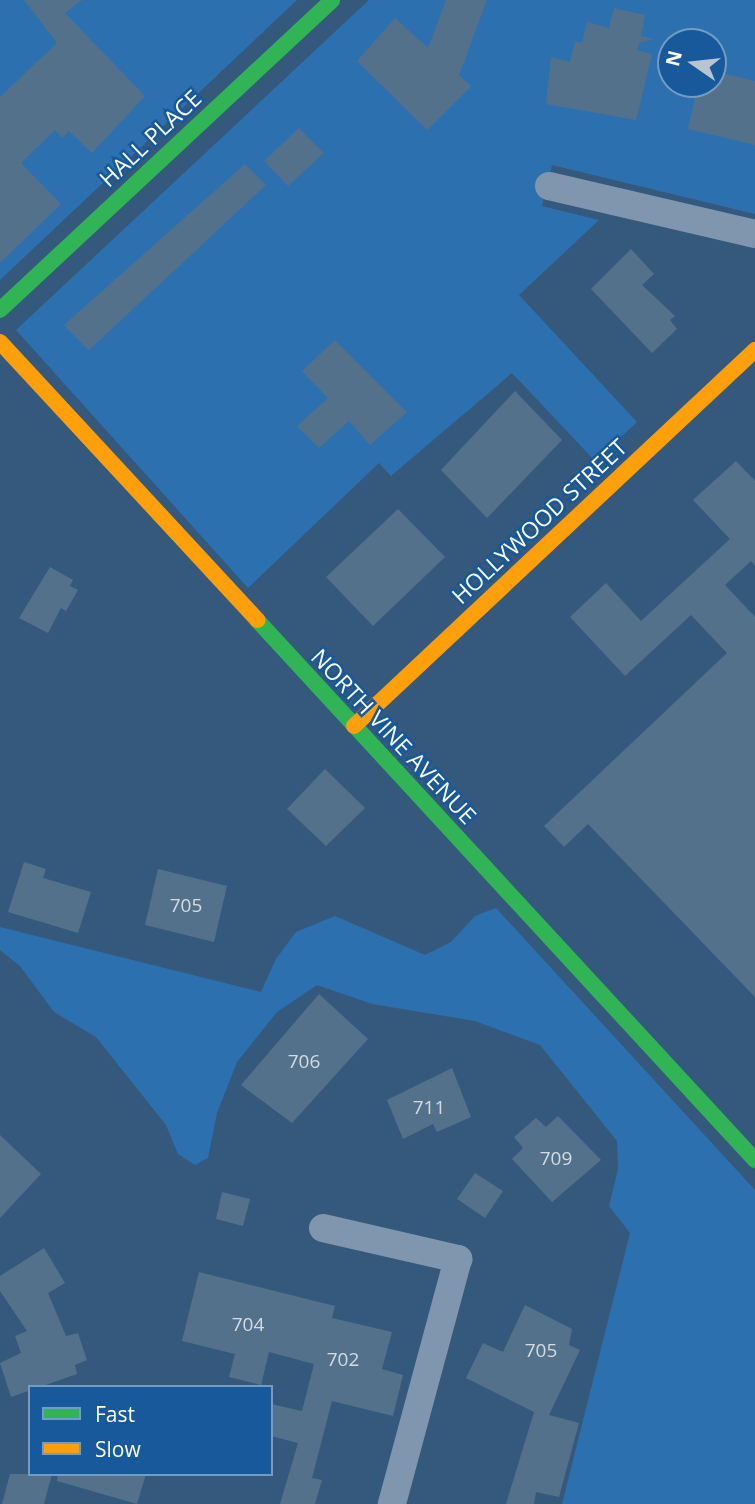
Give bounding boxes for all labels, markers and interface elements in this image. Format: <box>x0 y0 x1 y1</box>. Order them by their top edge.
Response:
north arrow <box>657 28 727 98</box>
text: N <box>659 48 688 69</box>
street label: HALL PLACE <box>93 84 207 192</box>
street label: HOLLYWOOD STREET <box>446 433 632 609</box>
street label: NORTH VINE AVENUE <box>306 643 482 829</box>
house number: 705 <box>170 895 202 917</box>
house number: 706 <box>288 1051 320 1073</box>
house number: 711 <box>413 1097 445 1119</box>
house number: 709 <box>540 1148 572 1170</box>
house number: 704 <box>232 1314 264 1336</box>
house number: 705 <box>525 1340 557 1362</box>
house number: 702 <box>327 1349 359 1371</box>
legend <box>28 1385 273 1476</box>
text: Fast <box>95 1400 135 1428</box>
text: Slow <box>95 1435 141 1463</box>

